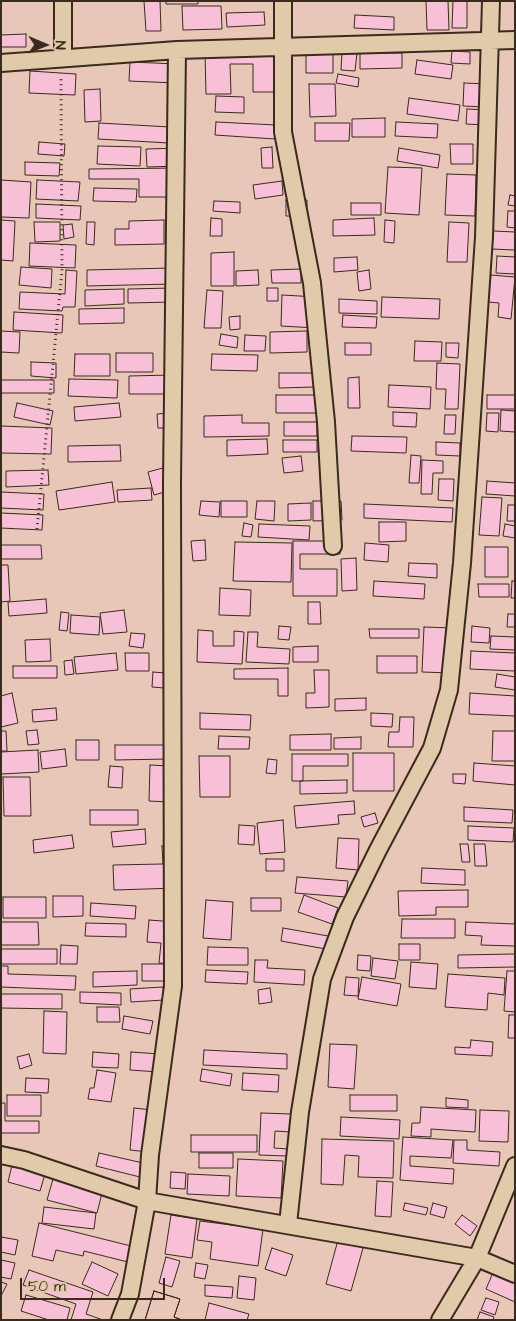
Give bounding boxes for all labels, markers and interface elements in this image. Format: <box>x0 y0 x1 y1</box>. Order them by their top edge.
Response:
north arrow <box>20 20 70 70</box>
text: N <box>50 41 70 50</box>
scale bar <box>22 1268 168 1300</box>
text: 50 m <box>28 1276 66 1297</box>

